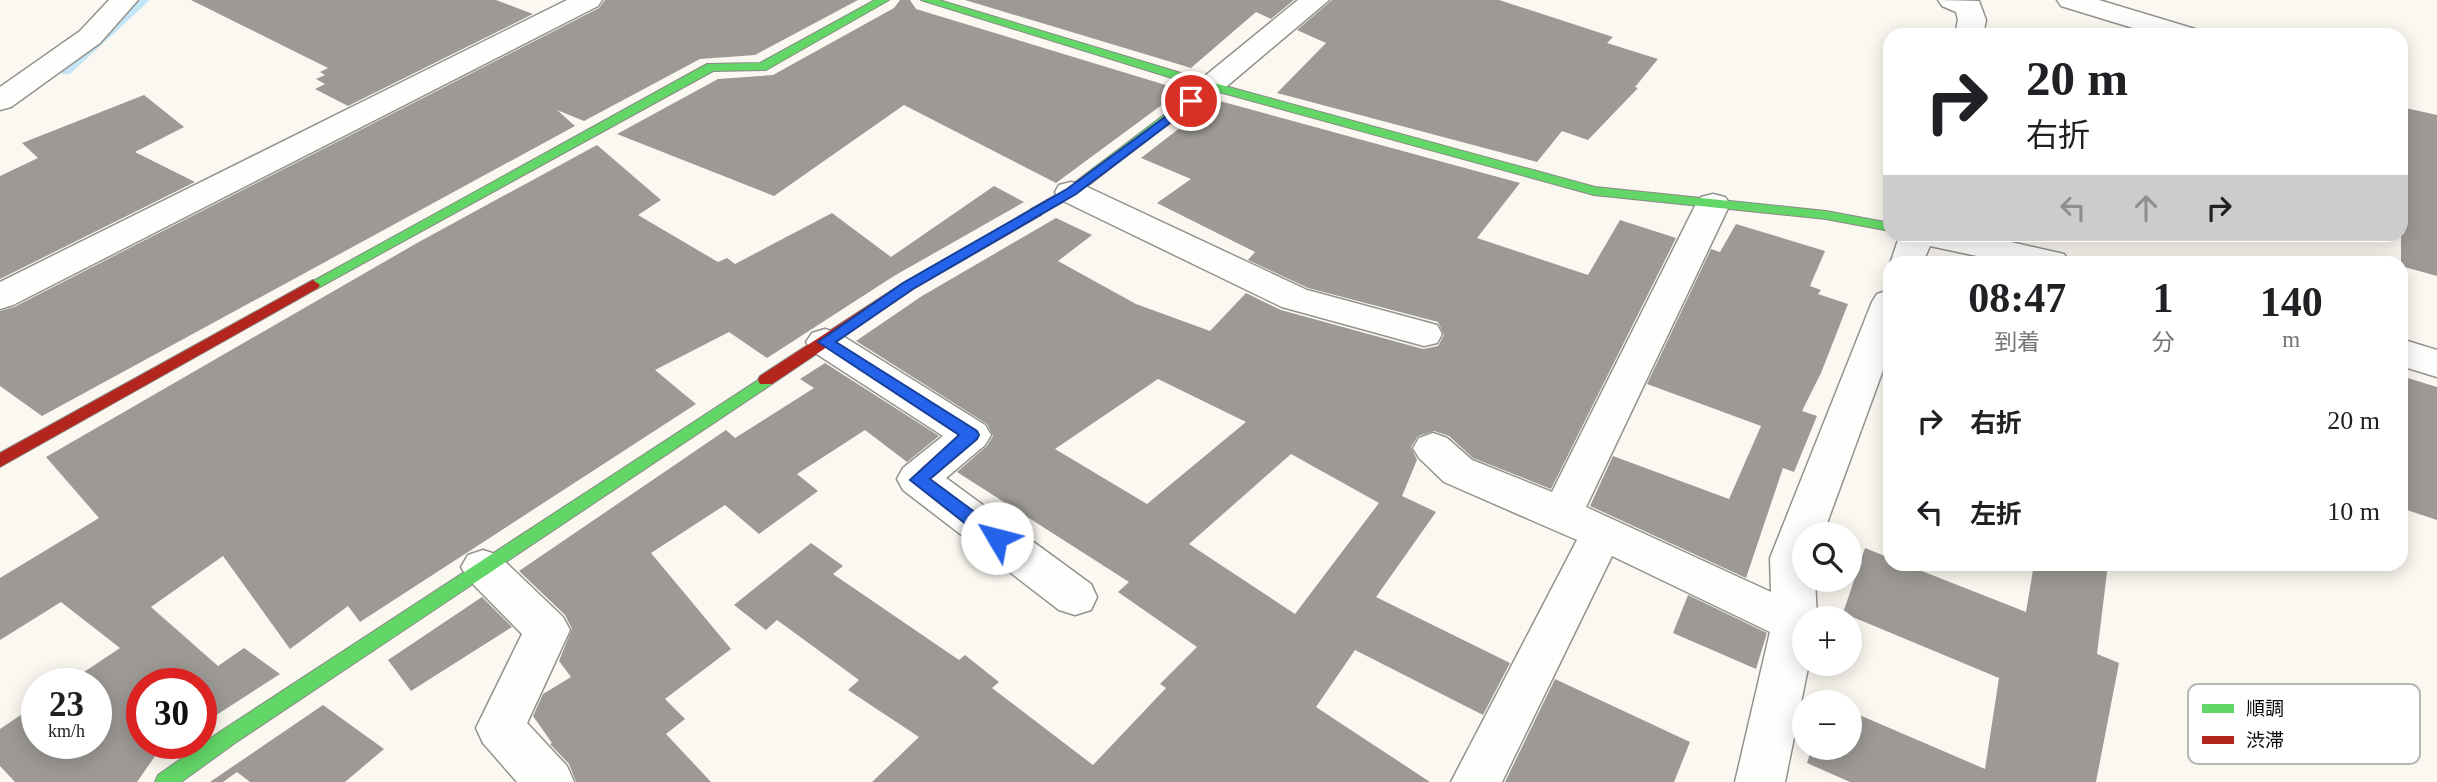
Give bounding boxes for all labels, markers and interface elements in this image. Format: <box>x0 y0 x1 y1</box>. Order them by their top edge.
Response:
text: 20 m <box>2026 51 2128 106</box>
icon: right <box>1911 56 2002 147</box>
pin <box>1161 71 1221 131</box>
icon: arrive <box>1172 82 1210 120</box>
text: 右折 <box>2026 117 2090 153</box>
icon: left <box>2054 189 2092 227</box>
icon: ahead <box>2127 189 2165 227</box>
icon: right <box>2200 189 2238 227</box>
text: 08:47 <box>1968 275 2066 321</box>
text: 1 <box>2153 275 2174 321</box>
text: 140 <box>2260 279 2323 325</box>
text: m <box>2282 327 2300 352</box>
text: 到着 <box>1994 330 2040 355</box>
text: 分 <box>2152 330 2175 355</box>
icon: right <box>1911 402 1949 440</box>
text: 20 m <box>2327 406 2380 435</box>
text: 右折 <box>1970 409 2022 438</box>
icon: left <box>1911 493 1949 531</box>
text: 10 m <box>2327 497 2380 526</box>
text: 左折 <box>1970 500 2022 529</box>
position arrow <box>960 501 1034 575</box>
map controls <box>1792 522 1862 760</box>
button: search <box>1792 522 1862 592</box>
button: + <box>1792 606 1862 676</box>
speed limit sign: 30 <box>126 668 217 759</box>
legend <box>2188 684 2420 764</box>
text: 23 <box>49 685 84 724</box>
button: − <box>1792 690 1862 760</box>
text: 順調 <box>2246 698 2284 719</box>
text: km/h <box>48 721 85 741</box>
text: 渋滞 <box>2246 730 2284 751</box>

